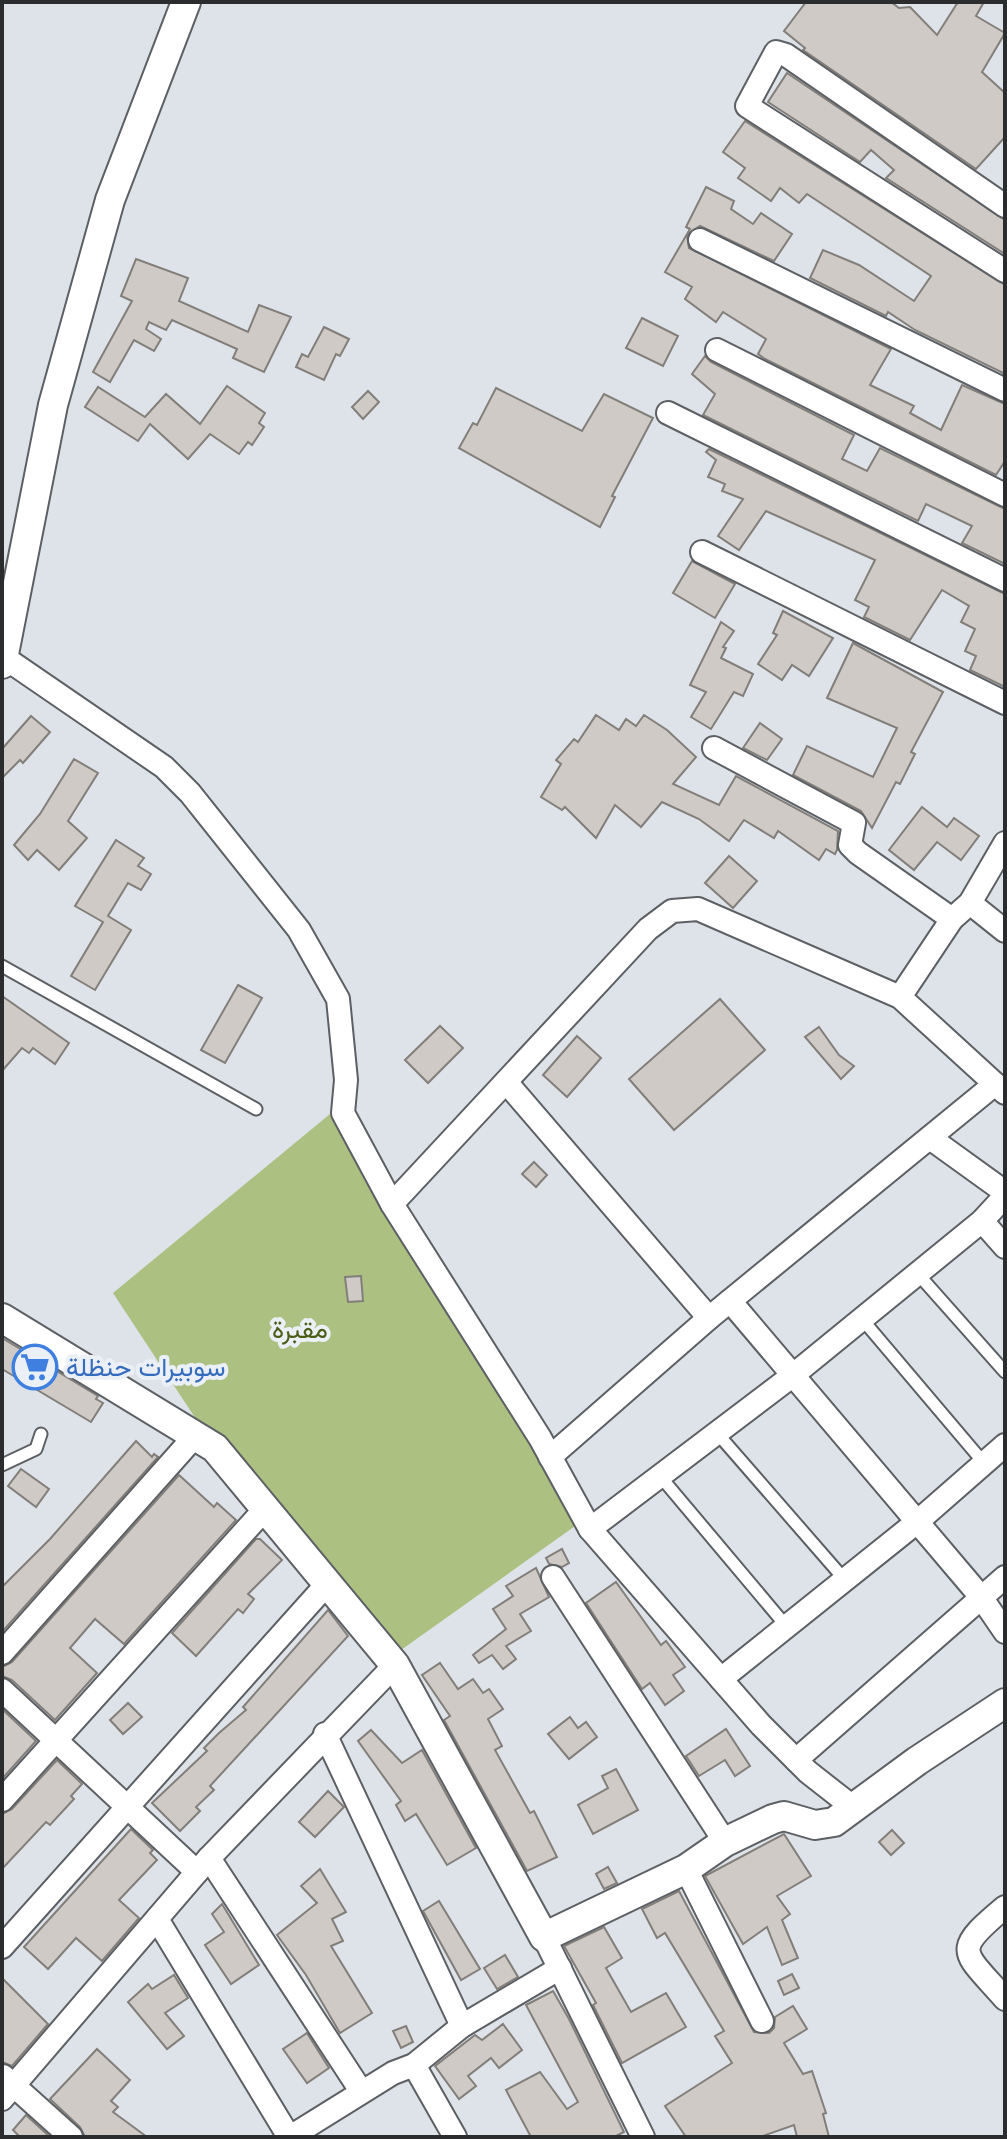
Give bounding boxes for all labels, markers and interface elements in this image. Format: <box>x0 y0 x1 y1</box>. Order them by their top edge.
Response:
park label: مقبرة <box>272 1311 328 1347</box>
supermarket icon: سوبيرات حنظلة <box>11 1343 59 1391</box>
place label: سوبيرات حنظلة <box>66 1349 226 1385</box>

